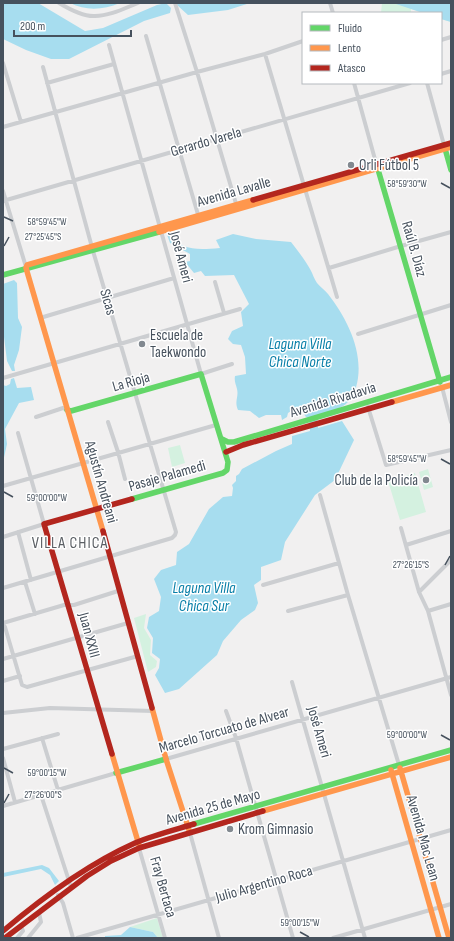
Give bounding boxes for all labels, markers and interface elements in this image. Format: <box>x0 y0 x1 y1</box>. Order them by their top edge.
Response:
scale bar <box>14 12 131 38</box>
legend <box>302 12 442 84</box>
text: 200 m <box>20 19 46 34</box>
text: Fluido <box>338 21 362 36</box>
text: Lento <box>338 41 361 56</box>
text: Atasco <box>337 61 365 76</box>
street label: Gerardo Varela <box>168 123 244 161</box>
place label: Orli Fútbol 5 <box>359 156 419 175</box>
marker: Orli Fútbol 5 <box>346 160 356 170</box>
street label: Avenida Lavalle <box>194 172 273 212</box>
text: 58°59'30"W <box>387 178 427 190</box>
text: 58°59'45"W <box>28 216 67 228</box>
street label: Raúl B. Díaz <box>397 219 431 280</box>
street label: José Ameri <box>165 228 197 285</box>
text: 27°25'45"S <box>25 231 61 243</box>
street label: Sicas <box>95 287 121 317</box>
place label: Escuela de Taekwondo <box>150 326 206 362</box>
water label: Laguna Villa Chica Norte <box>268 335 332 372</box>
marker: Escuela de Taekwondo <box>137 339 147 349</box>
street label: La Rioja <box>110 368 152 396</box>
street label: Avenida Rivadavia <box>287 378 379 422</box>
street label: Agustín Andreani <box>80 438 122 526</box>
text: 58°59'45"W <box>388 453 427 465</box>
street label: Pasaje Palamedi <box>126 456 208 496</box>
place label: Club de la Policía <box>334 471 418 490</box>
marker: Club de la Policía <box>421 475 431 485</box>
text: 59°00'00"W <box>27 492 68 504</box>
district label: VILLA CHICA <box>32 534 108 553</box>
text: 27°26'15"S <box>393 559 429 571</box>
water label: Laguna Villa Chica Sur <box>172 579 236 616</box>
street label: Juan XXIII <box>74 609 104 660</box>
street label: Marcelo Torcuato de Alvear <box>157 702 292 758</box>
street label: José Ameri <box>302 703 335 760</box>
text: 59°00'00"W <box>387 729 428 741</box>
text: 59°00'15"W <box>28 767 67 779</box>
street label: Avenida 25 de Mayo <box>163 784 262 830</box>
text: 27°26'00"S <box>24 789 62 801</box>
street label: Avenida Mac Lean <box>401 792 444 883</box>
place label: Krom Gimnasio <box>238 820 314 839</box>
marker: Krom Gimnasio <box>225 824 235 834</box>
street label: Fray Bertaca <box>145 854 181 920</box>
street label: Julio Argentino Roca <box>212 861 315 907</box>
text: 59°00'15"W <box>281 917 320 929</box>

